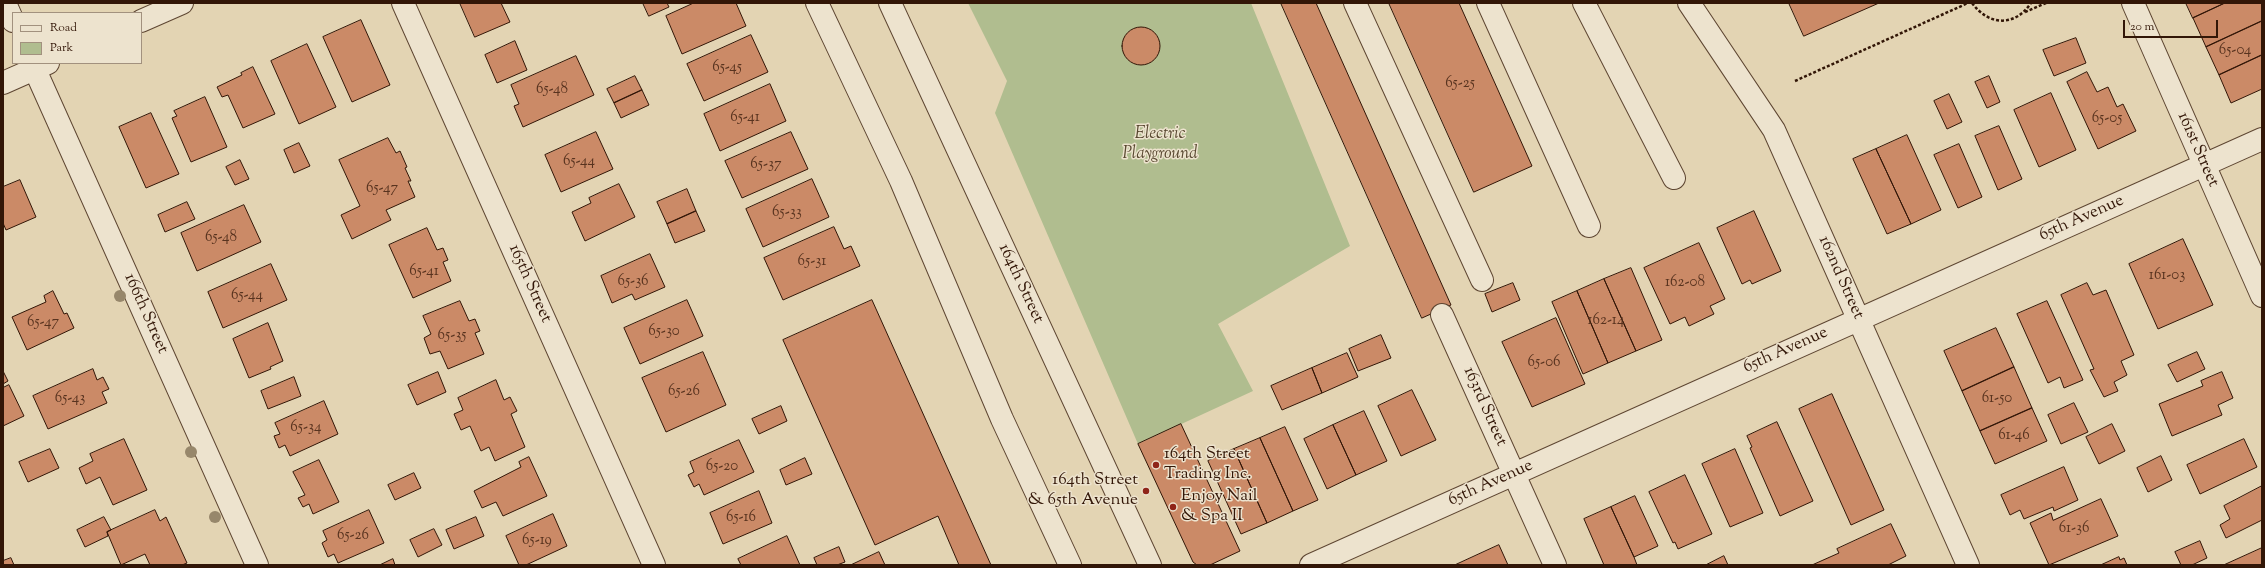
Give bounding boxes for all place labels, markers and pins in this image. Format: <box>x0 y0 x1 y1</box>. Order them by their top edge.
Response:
place label: 164th Street Trading Inc. <box>1164 445 1252 485</box>
marker: 164th Street Trading Inc. <box>1151 460 1161 470</box>
place label: 164th Street & 65th Avenue <box>1028 471 1138 511</box>
marker: 164th Street & 65th Avenue <box>1141 486 1151 496</box>
place label: Enjoy Nail & Spa II <box>1181 487 1258 527</box>
marker: Enjoy Nail & Spa II <box>1168 502 1178 512</box>

